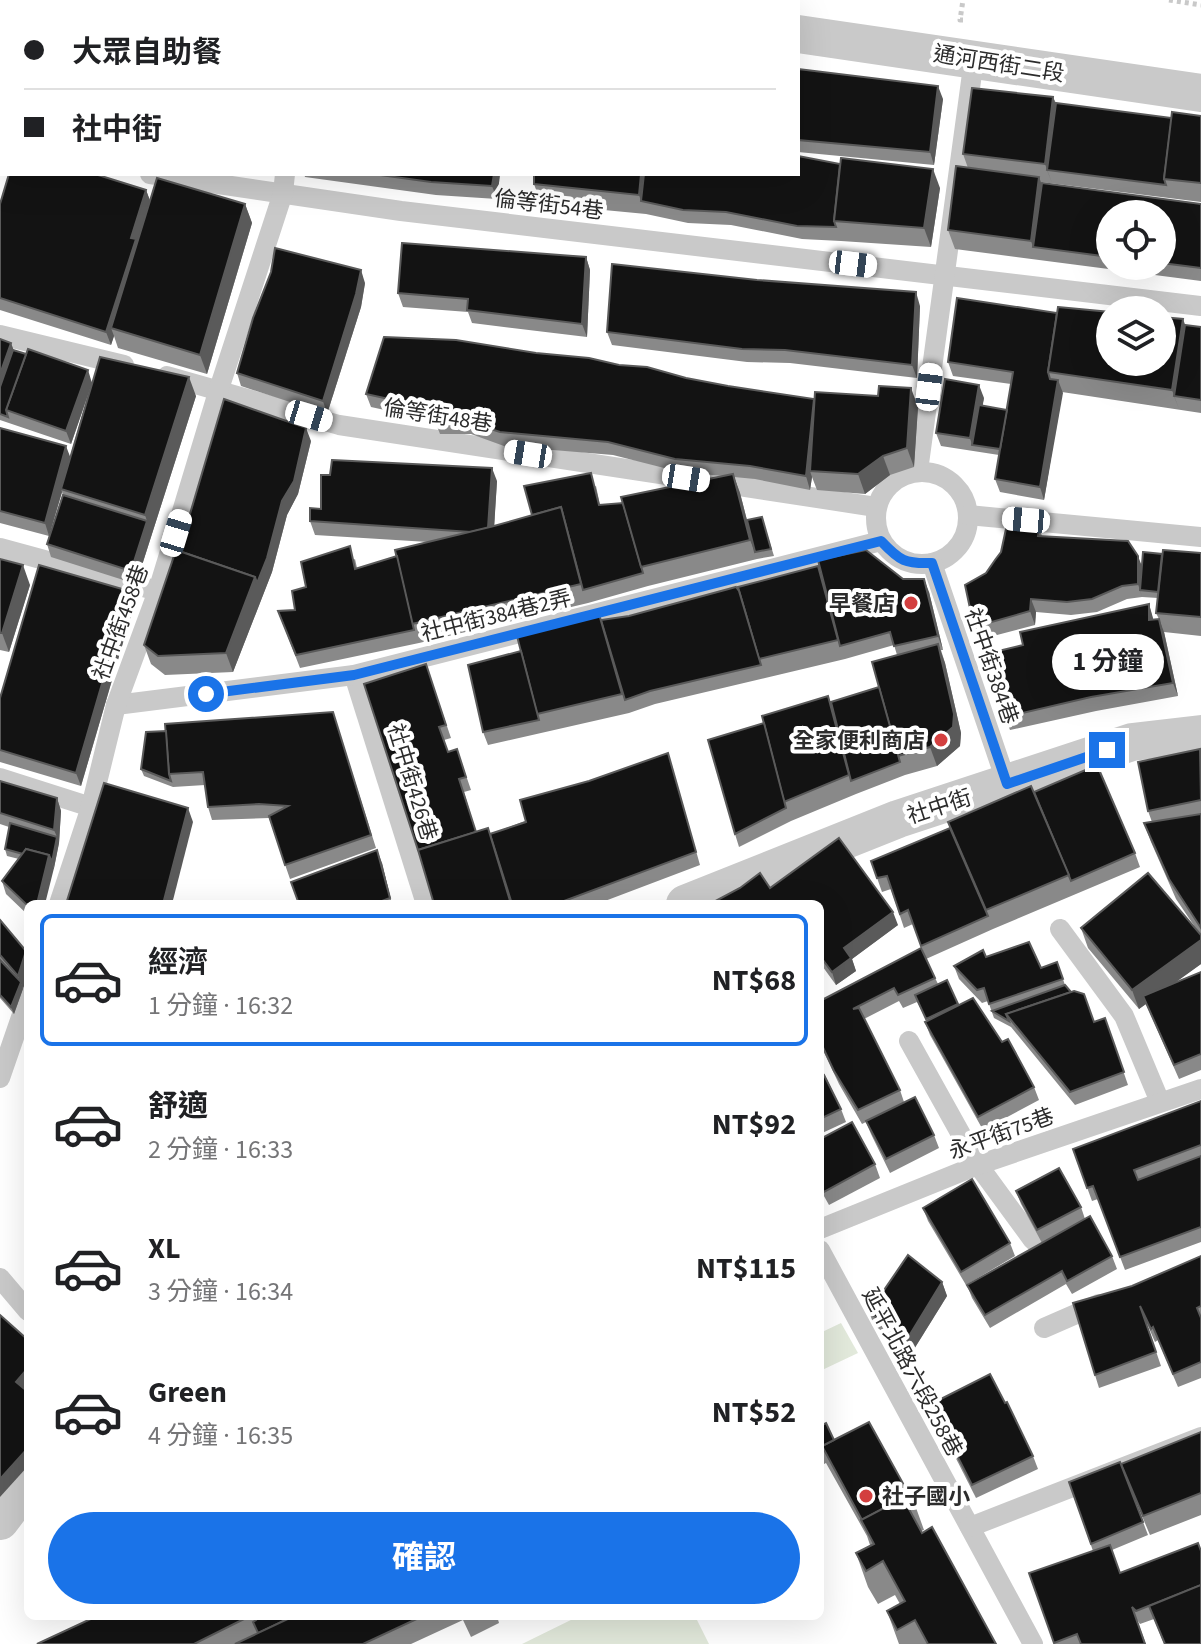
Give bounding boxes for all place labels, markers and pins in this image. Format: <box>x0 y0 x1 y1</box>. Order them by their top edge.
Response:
place label: 早餐店 <box>829 588 895 620</box>
marker: 早餐店 <box>902 594 920 612</box>
place label: 全家便利商店 <box>793 725 925 757</box>
marker: 全家便利商店 <box>932 731 950 749</box>
place label: 社子國小 <box>882 1481 970 1513</box>
marker: 社子國小 <box>857 1487 875 1505</box>

